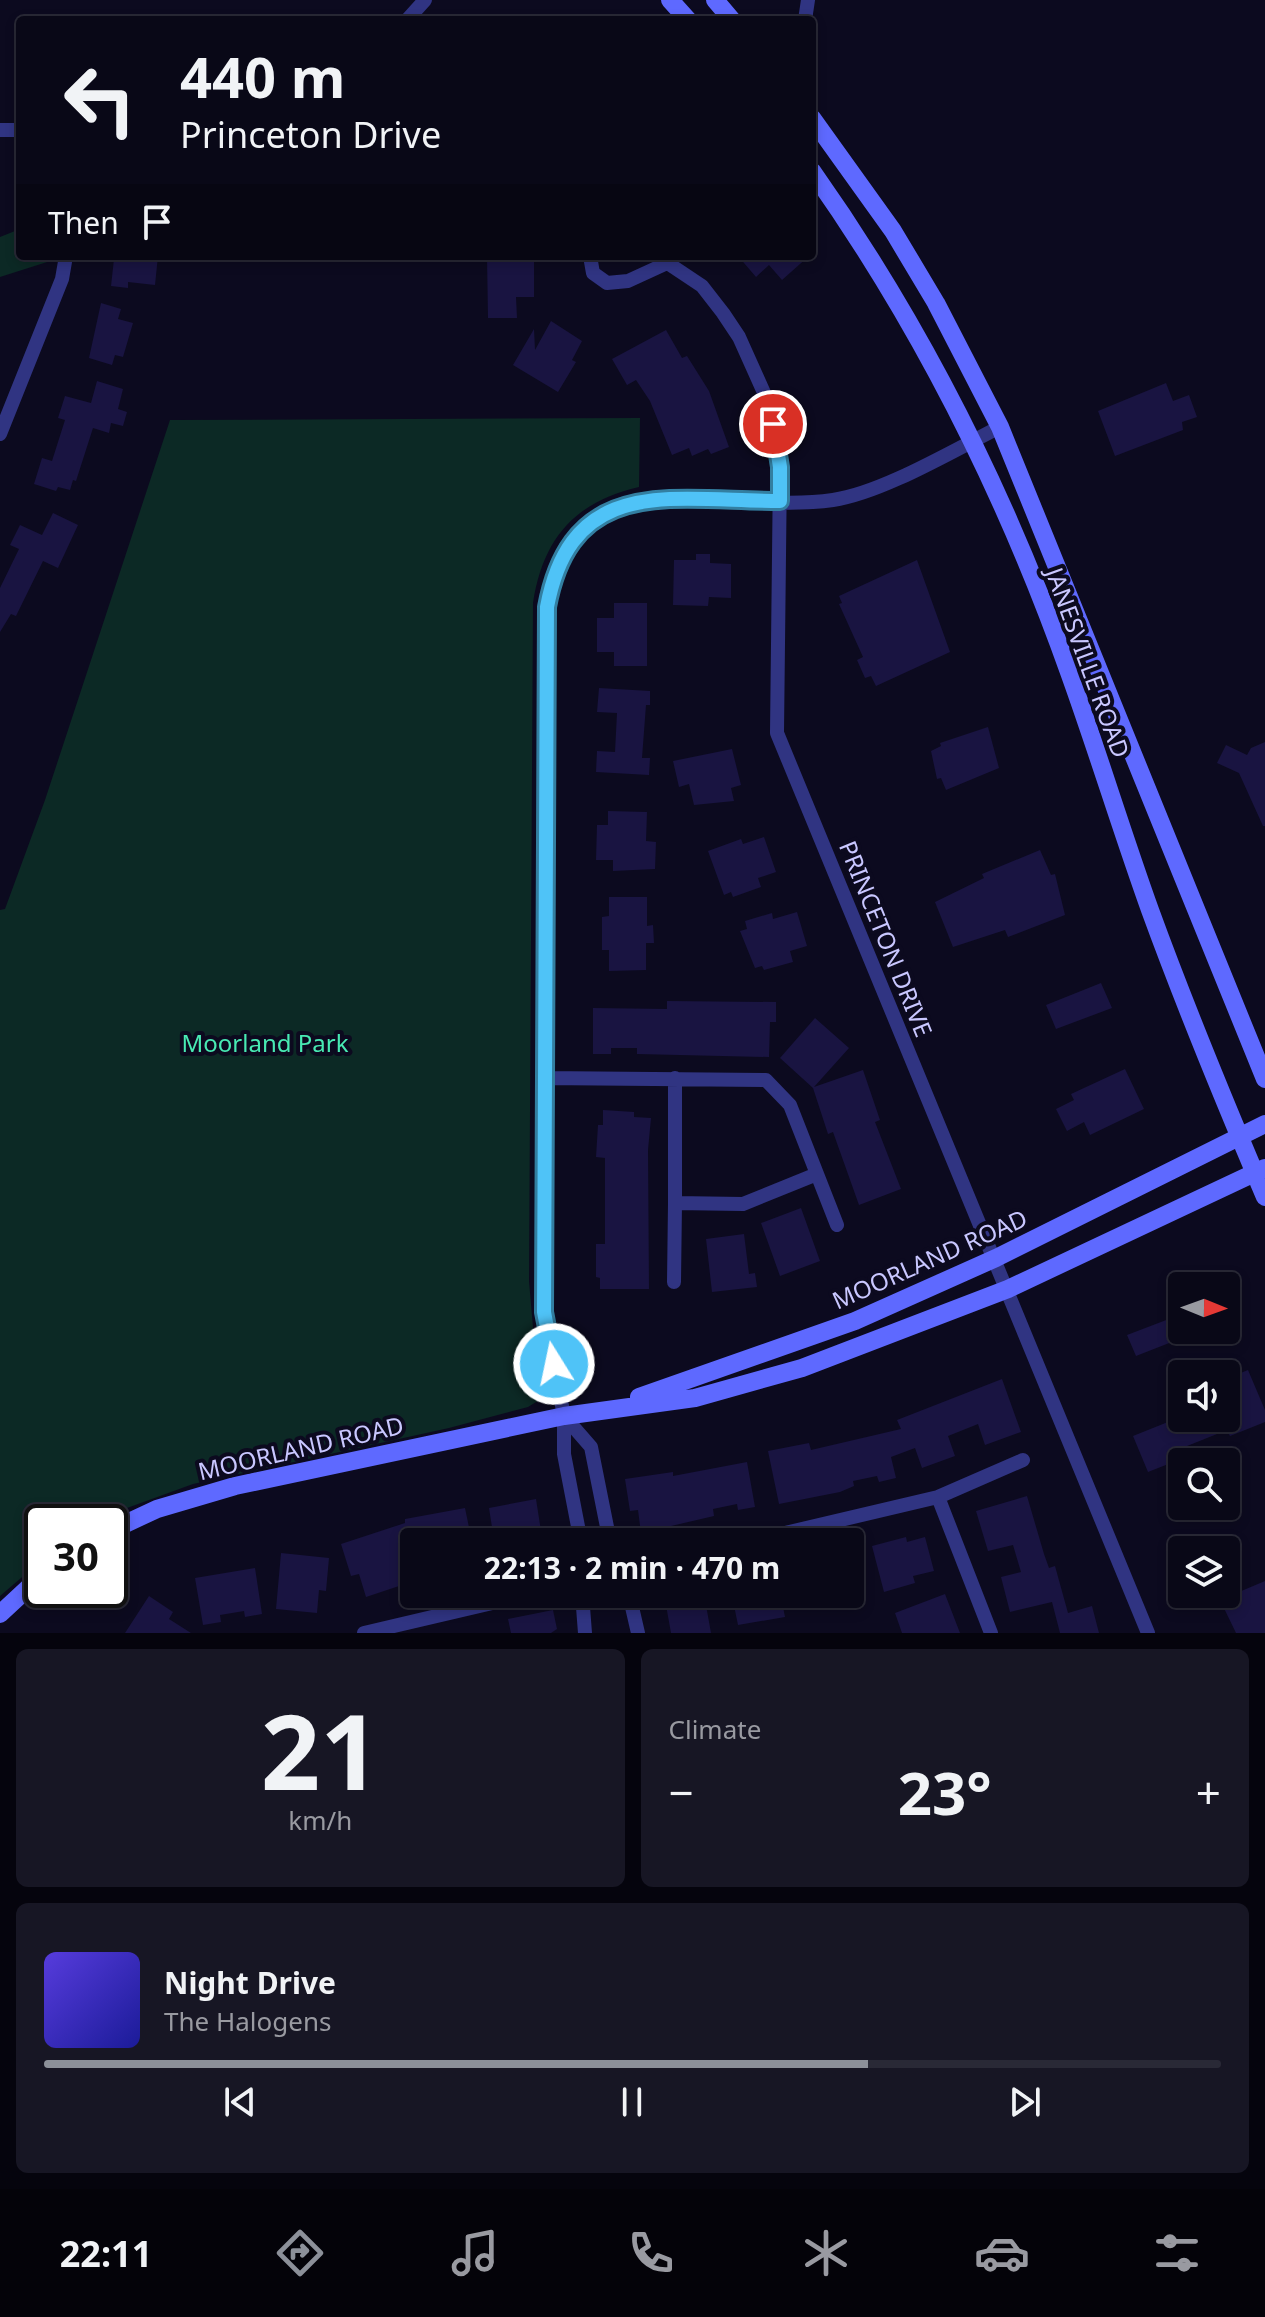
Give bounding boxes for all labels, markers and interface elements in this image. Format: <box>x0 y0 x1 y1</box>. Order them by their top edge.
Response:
text: 440 m <box>180 38 345 114</box>
icon: left <box>48 48 152 152</box>
text: Princeton Drive <box>180 110 441 159</box>
icon: arrive <box>135 200 179 244</box>
text: Then <box>48 202 119 243</box>
pin <box>739 390 807 458</box>
icon: arrive <box>751 402 795 446</box>
street label: JANESVILLE ROAD <box>1038 561 1138 762</box>
street label: PRINCETON DRIVE <box>832 835 941 1041</box>
park label: Moorland Park <box>182 1026 349 1059</box>
street label: MOORLAND ROAD <box>827 1201 1032 1316</box>
north arrow <box>1168 1272 1240 1344</box>
map controls <box>1168 1272 1240 1608</box>
position arrow <box>512 1322 596 1406</box>
button: sound <box>1168 1360 1240 1432</box>
street label: MOORLAND ROAD <box>195 1408 407 1487</box>
button: search <box>1168 1448 1240 1520</box>
speed limit sign: 30 <box>24 1504 128 1608</box>
button: layers <box>1168 1536 1240 1608</box>
text: 22:13 · 2 min · 470 m <box>484 1547 780 1588</box>
text: 21 <box>261 1679 380 1820</box>
text: Climate <box>669 1711 761 1747</box>
text: 23° <box>898 1751 992 1833</box>
text: − <box>669 1762 694 1822</box>
text: + <box>1196 1762 1221 1822</box>
text: km/h <box>288 1802 352 1838</box>
text: Night Drive <box>164 1962 336 2003</box>
text: The Halogens <box>164 2003 331 2039</box>
icon: previous <box>218 2080 262 2124</box>
icon: pause <box>610 2080 654 2124</box>
icon: next <box>1003 2080 1047 2124</box>
icon: directions <box>272 2225 328 2281</box>
icon: music <box>447 2225 503 2281</box>
icon: phone <box>623 2225 679 2281</box>
icon: climate <box>798 2225 854 2281</box>
icon: car <box>974 2225 1030 2281</box>
icon: filters <box>1149 2225 1205 2281</box>
text: 22:11 <box>60 2229 152 2278</box>

